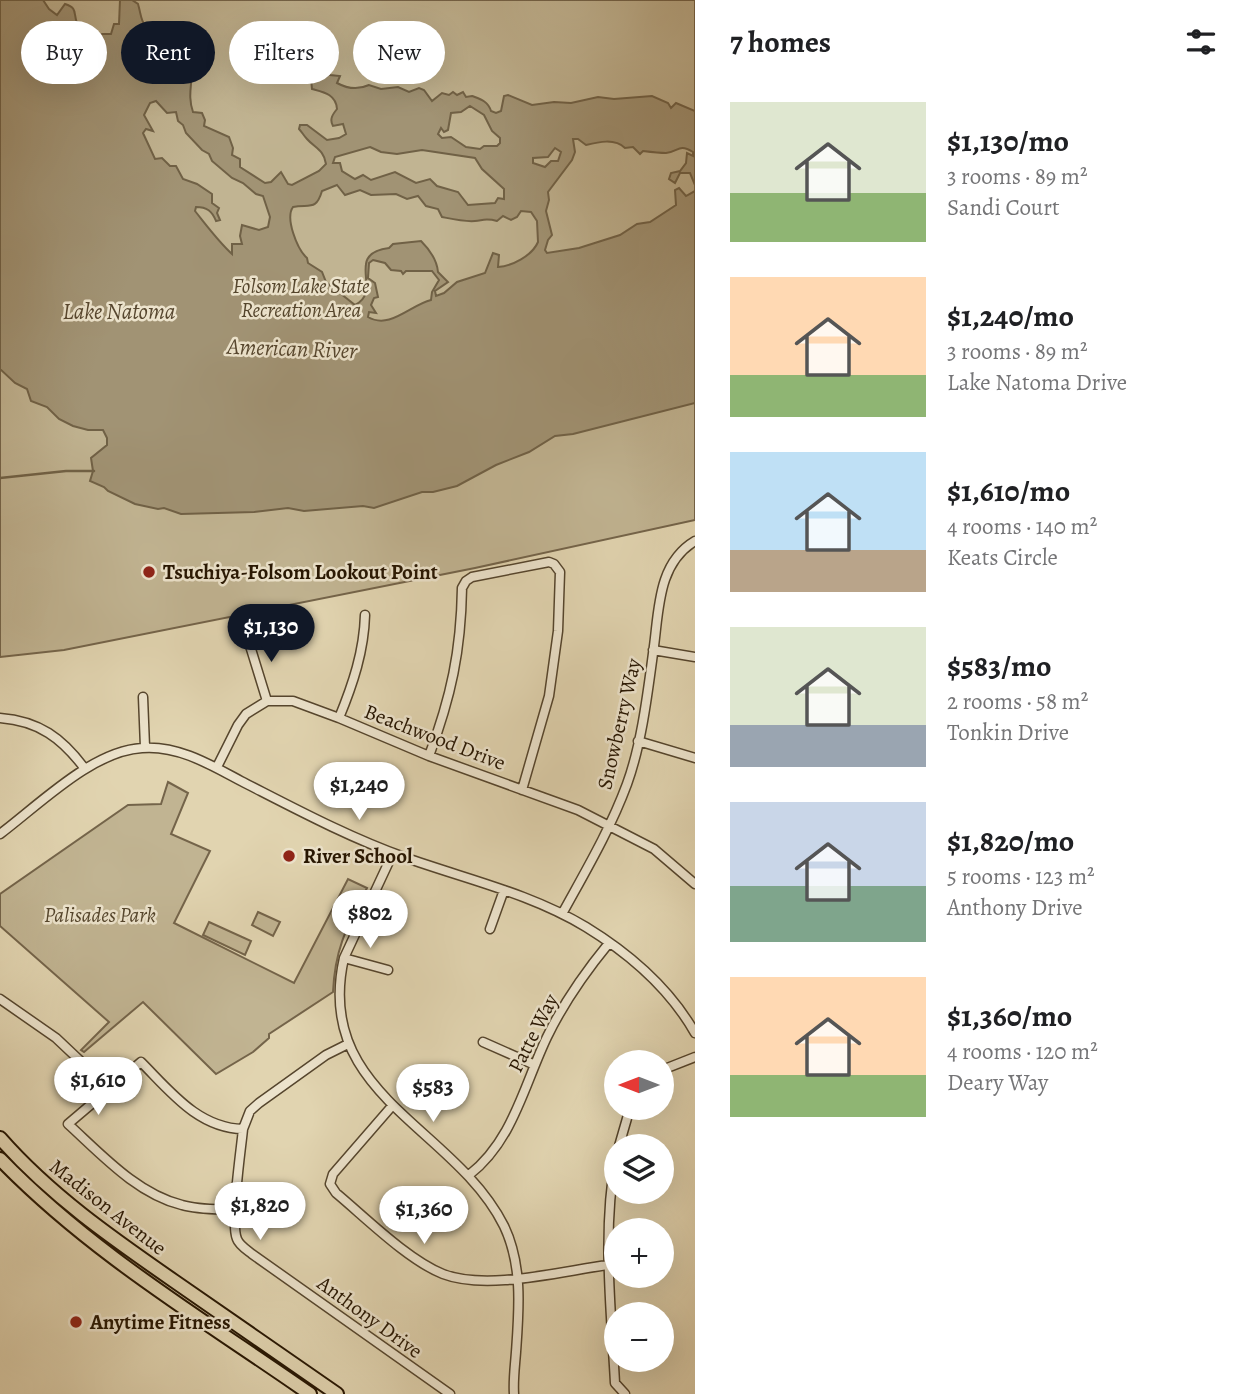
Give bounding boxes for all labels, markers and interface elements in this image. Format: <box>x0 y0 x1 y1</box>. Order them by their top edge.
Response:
chip: Buy <box>21 21 107 84</box>
chip: Rent <box>121 21 215 84</box>
chip: Filters <box>229 21 339 84</box>
chip: New <box>353 21 445 84</box>
text: 7 homes <box>730 22 831 62</box>
icon: filters <box>1182 23 1220 61</box>
text: $1,130/mo <box>947 121 1069 161</box>
icon: home <box>786 130 870 214</box>
text: 3 rooms · 89 m² <box>947 161 1088 192</box>
text: Sandi Court <box>947 192 1060 223</box>
park label: Folsom Lake State Recreation Area <box>232 272 370 324</box>
water label: Lake Natoma <box>63 296 176 327</box>
text: $1,240/mo <box>947 296 1074 336</box>
icon: home <box>786 305 870 389</box>
water label: American River <box>226 331 358 366</box>
text: 3 rooms · 89 m² <box>947 336 1088 367</box>
text: Lake Natoma Drive <box>947 367 1127 398</box>
text: $1,610/mo <box>947 471 1070 511</box>
icon: home <box>786 480 870 564</box>
text: 4 rooms · 140 m² <box>947 511 1097 542</box>
text: Keats Circle <box>947 542 1058 573</box>
place label: Tsuchiya-Folsom Lookout Point <box>163 558 438 586</box>
marker: Tsuchiya-Folsom Lookout Point <box>141 564 157 580</box>
pin: $1,130 <box>214 604 328 664</box>
text: $1,130 <box>244 611 298 642</box>
text: $583/mo <box>947 646 1052 686</box>
street label: Snowberry Way <box>590 655 648 792</box>
icon: home <box>786 655 870 739</box>
text: 2 rooms · 58 m² <box>947 686 1088 717</box>
street label: Beachwood Drive <box>360 697 510 777</box>
text: Tonkin Drive <box>947 717 1069 748</box>
pin: $1,240 <box>302 762 416 822</box>
text: $1,240 <box>330 769 388 800</box>
text: $1,820/mo <box>947 821 1074 861</box>
icon: home <box>786 830 870 914</box>
place label: River School <box>303 842 413 870</box>
marker: River School <box>281 848 297 864</box>
text: 5 rooms · 123 m² <box>947 861 1095 892</box>
pin: $802 <box>329 890 411 950</box>
text: Anthony Drive <box>947 892 1083 923</box>
text: $802 <box>348 897 392 928</box>
park label: Palisades Park <box>44 901 156 929</box>
street label: Patte Way <box>501 988 565 1077</box>
text: $1,360/mo <box>947 996 1072 1036</box>
icon: home <box>786 1005 870 1089</box>
text: 4 rooms · 120 m² <box>947 1036 1098 1067</box>
north arrow <box>604 1050 674 1120</box>
map controls <box>604 1050 674 1372</box>
pin: $1,610 <box>41 1058 155 1117</box>
text: $1,610 <box>70 1064 126 1095</box>
pin: $583 <box>392 1064 474 1124</box>
text: Deary Way <box>947 1067 1048 1098</box>
text: $583 <box>412 1071 454 1102</box>
button: layers <box>604 1134 674 1204</box>
street label: Madison Avenue <box>44 1152 172 1262</box>
pin: $1,820 <box>203 1182 317 1242</box>
pin: $1,360 <box>367 1186 481 1246</box>
text: $1,820 <box>231 1189 289 1220</box>
text: $1,360 <box>395 1193 453 1224</box>
button: + <box>604 1218 674 1288</box>
street label: Anthony Drive <box>311 1269 428 1365</box>
button: − <box>604 1302 674 1372</box>
place label: Anytime Fitness <box>89 1308 230 1336</box>
marker: Anytime Fitness <box>68 1314 84 1330</box>

